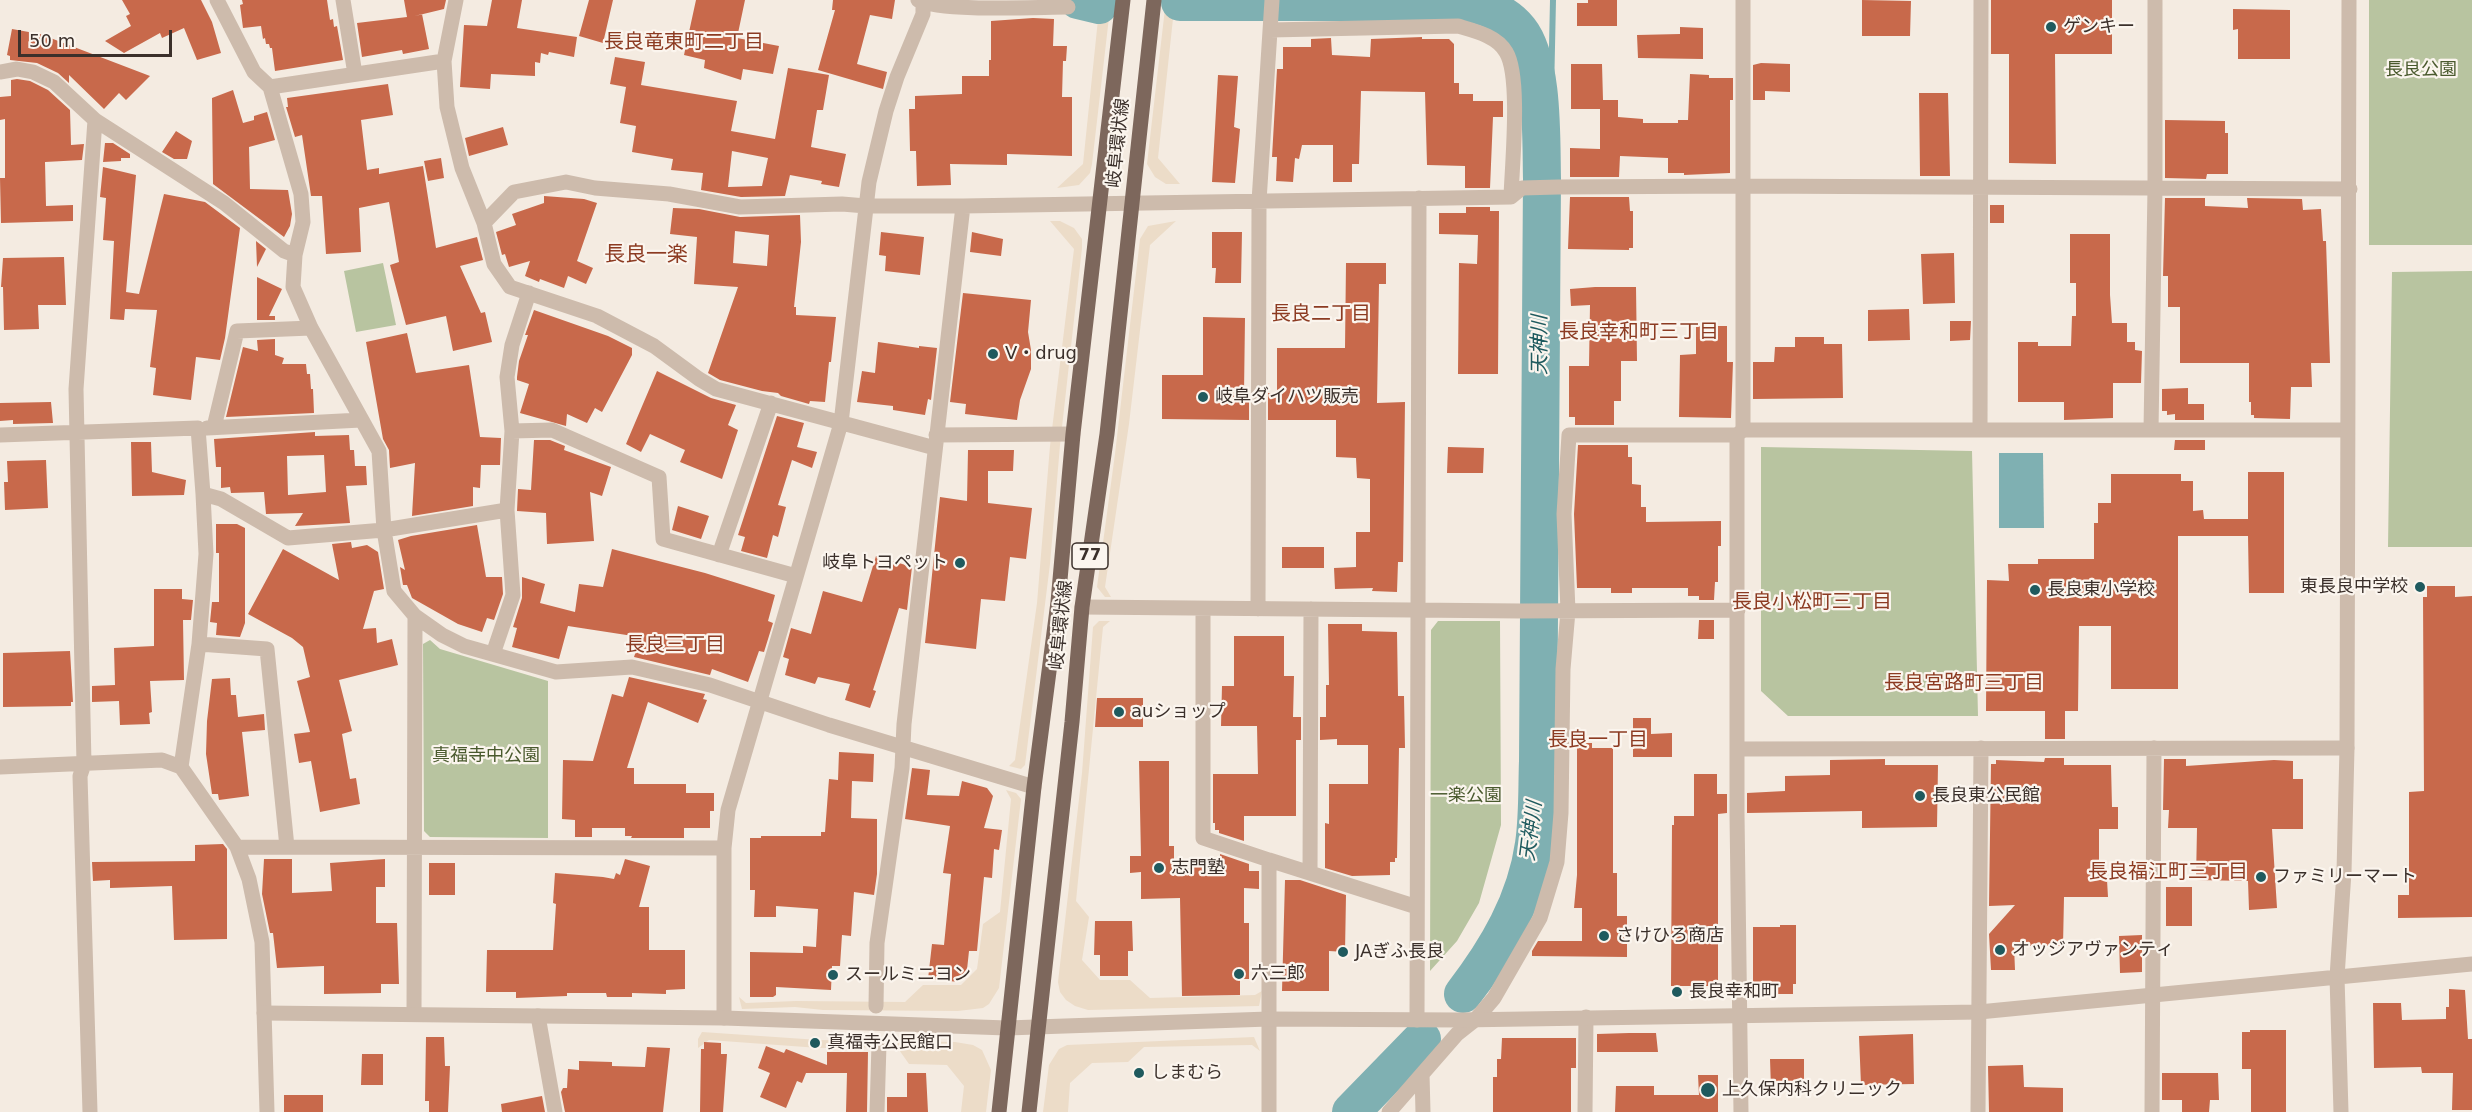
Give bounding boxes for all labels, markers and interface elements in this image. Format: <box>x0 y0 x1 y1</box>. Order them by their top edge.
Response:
place label: ゲンキー <box>2063 16 2135 38</box>
scale bar <box>21 18 176 56</box>
marker: ゲンキー <box>2044 20 2058 34</box>
text: 50 m <box>29 30 75 51</box>
district label: 長良竜東町二丁目 <box>604 31 764 55</box>
park label: 長良公園 <box>2385 59 2457 81</box>
street label: 岐阜環状線 <box>1104 97 1134 189</box>
district label: 長良一楽 <box>604 243 688 269</box>
district label: 長良二丁目 <box>1271 303 1371 327</box>
water label: 天神川 <box>1529 315 1553 375</box>
district label: 長良幸和町三丁目 <box>1559 321 1719 345</box>
place label: V・drug <box>1005 343 1077 365</box>
marker: V・drug <box>986 347 1000 361</box>
place label: 岐阜ダイハツ販売 <box>1215 386 1359 408</box>
marker: 岐阜ダイハツ販売 <box>1196 390 1210 404</box>
road number: 77 <box>1072 543 1108 569</box>
place label: 岐阜トヨペット <box>822 552 948 574</box>
marker: 岐阜トヨペット <box>953 556 967 570</box>
place label: 東長良中学校 <box>2300 576 2408 598</box>
street label: 岐阜環状線 <box>1047 579 1077 671</box>
place label: 長良東小学校 <box>2047 579 2155 601</box>
marker: 東長良中学校 <box>2413 580 2427 594</box>
marker: 長良東小学校 <box>2028 583 2042 597</box>
district label: 長良小松町三丁目 <box>1732 591 1892 615</box>
district label: 長良三丁目 <box>625 634 725 658</box>
district label: 長良宮路町三丁目 <box>1884 672 2044 696</box>
place label: auショップ <box>1131 701 1225 723</box>
marker: auショップ <box>1112 705 1126 719</box>
district label: 長良一丁目 <box>1548 729 1648 753</box>
park label: 真福寺中公園 <box>432 745 540 767</box>
park label: 一楽公園 <box>1430 785 1502 807</box>
place label: 長良東公民館 <box>1932 785 2040 807</box>
marker: 長良東公民館 <box>1913 789 1927 803</box>
water label: 天神川 <box>1516 800 1548 862</box>
place label: 志門塾 <box>1171 857 1225 879</box>
marker: 志門塾 <box>1152 861 1166 875</box>
district label: 長良福江町三丁目 <box>2088 861 2248 885</box>
place label: ファミリーマート <box>2273 866 2417 888</box>
marker: ファミリーマート <box>2254 870 2268 884</box>
place label: さけひろ商店 <box>1616 925 1724 947</box>
marker: さけひろ商店 <box>1597 929 1611 943</box>
place label: オッジアヴァンティ <box>2012 939 2174 961</box>
place label: JAぎふ長良 <box>1355 941 1444 963</box>
marker: オッジアヴァンティ <box>1993 943 2007 957</box>
marker: JAぎふ長良 <box>1336 945 1350 959</box>
place label: 六三郎 <box>1251 963 1305 985</box>
place label: スールミニヨン <box>845 964 971 986</box>
marker: 六三郎 <box>1232 967 1246 981</box>
marker: スールミニヨン <box>826 968 840 982</box>
place label: 長良幸和町 <box>1689 981 1779 1003</box>
marker: 長良幸和町 <box>1670 985 1684 999</box>
place label: 真福寺公民館口 <box>827 1032 953 1054</box>
marker: 真福寺公民館口 <box>808 1036 822 1050</box>
place label: しまむら <box>1151 1062 1223 1084</box>
marker: しまむら <box>1132 1066 1146 1080</box>
place label: 上久保内科クリニック <box>1722 1079 1902 1101</box>
marker: 上久保内科クリニック <box>1699 1081 1717 1099</box>

